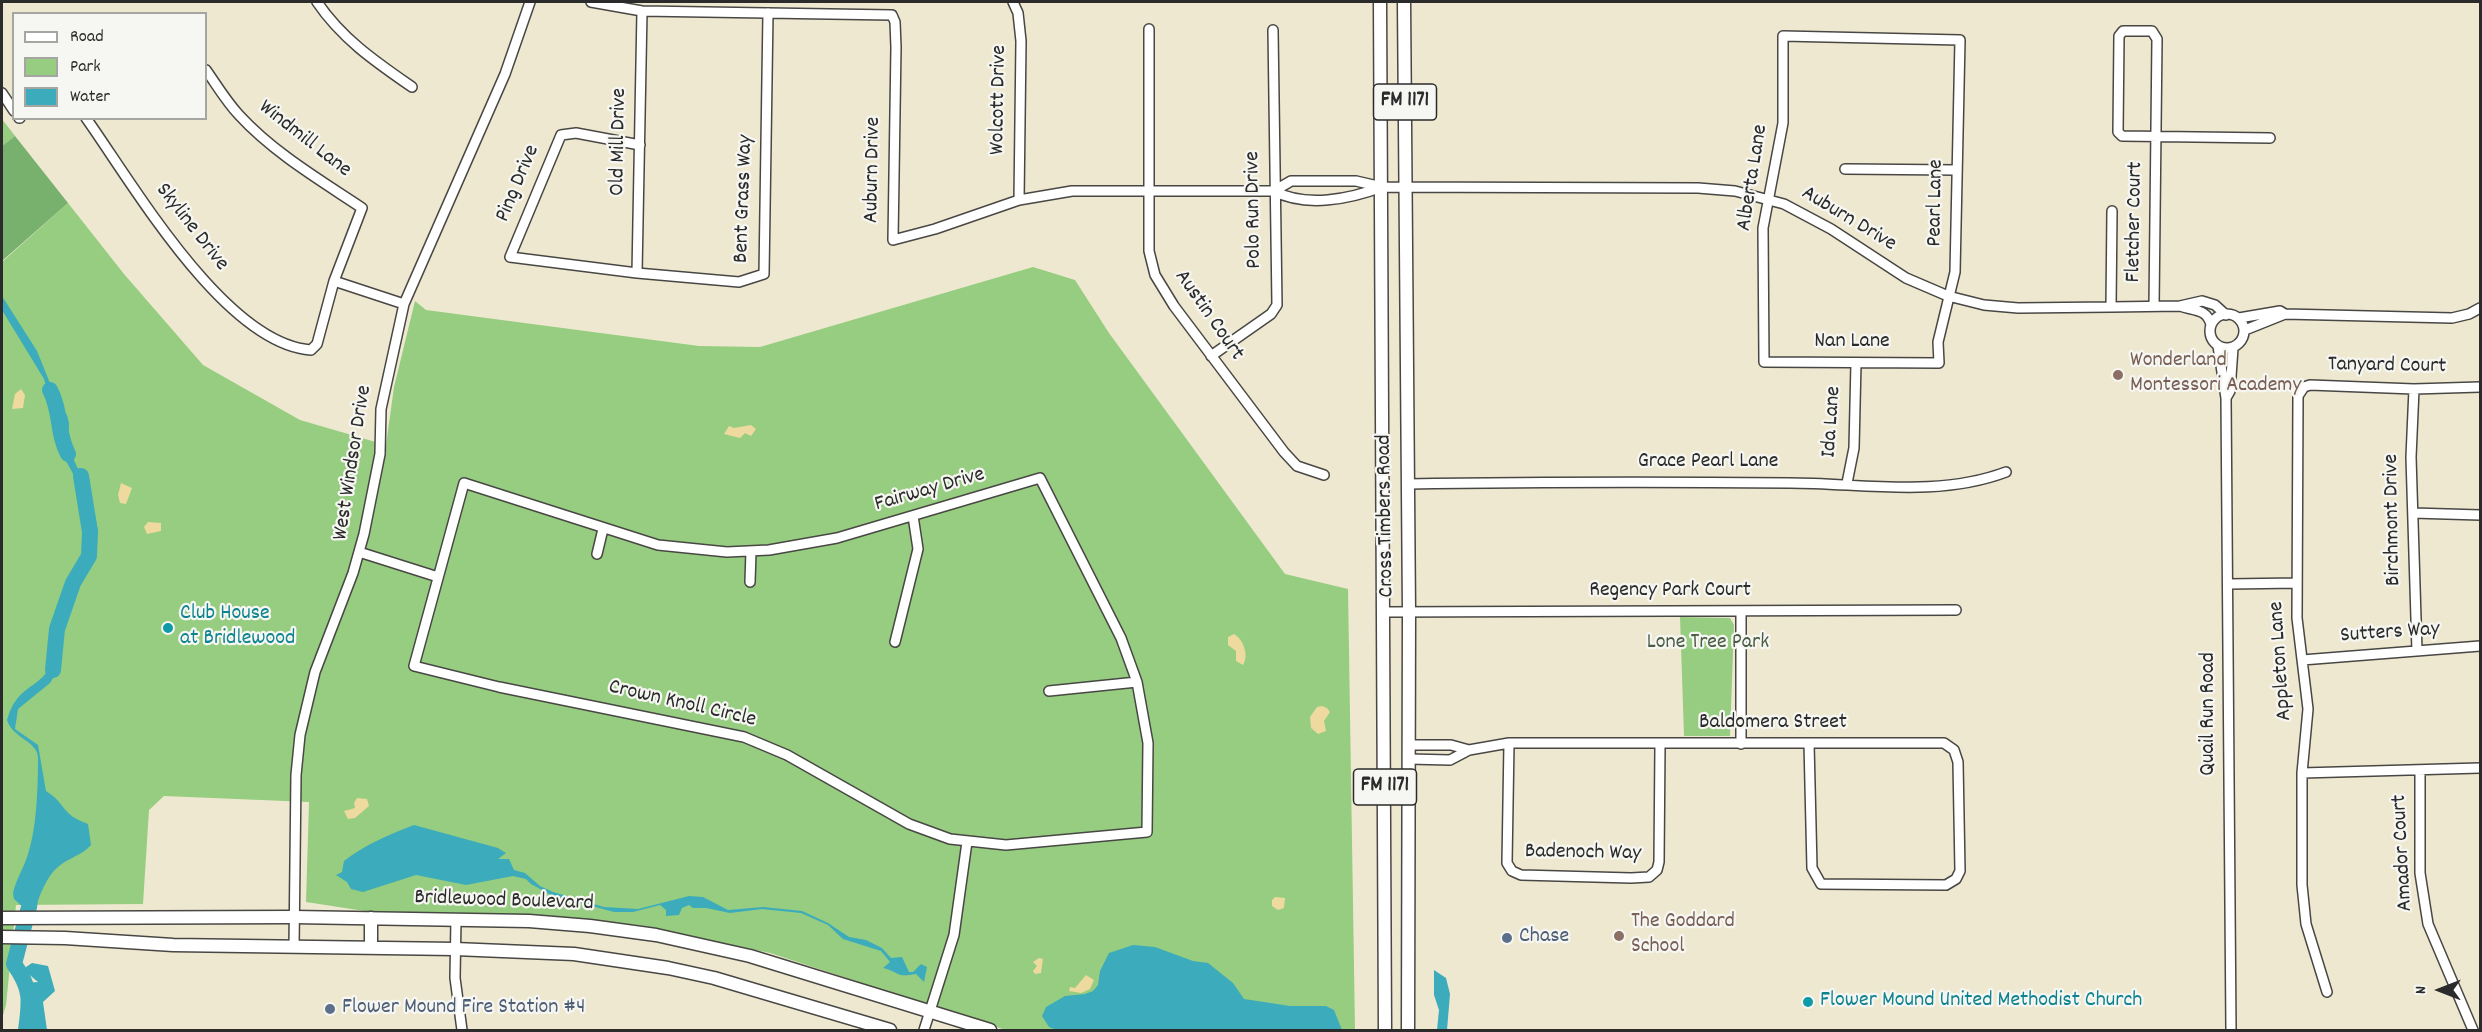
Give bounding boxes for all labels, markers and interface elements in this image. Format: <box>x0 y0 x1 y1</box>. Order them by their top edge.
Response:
legend <box>12 12 207 120</box>
text: Road <box>70 25 104 50</box>
street label: Wolcott Drive <box>986 45 1014 155</box>
text: Park <box>70 55 101 80</box>
road number: FM 1171 <box>1374 84 1436 120</box>
text: Water <box>70 85 110 110</box>
street label: Old Mill Drive <box>606 88 634 196</box>
street label: Windmill Lane <box>252 95 356 185</box>
street label: Auburn Drive <box>860 117 888 223</box>
street label: Alberta Lane <box>1733 123 1775 233</box>
street label: Bent Grass Way <box>730 134 760 264</box>
street label: Ping Drive <box>491 141 547 227</box>
street label: Polo Run Drive <box>1241 151 1269 269</box>
street label: Pearl Lane <box>1923 159 1951 247</box>
street label: Fletcher Court <box>2122 161 2150 283</box>
street label: Skyline Drive <box>149 179 233 277</box>
street label: Auburn Drive <box>1796 181 1900 259</box>
street label: Austin Court <box>1167 266 1249 366</box>
street label: Nan Lane <box>1814 330 1890 356</box>
place label: Wonderland Montessori Academy <box>2130 349 2301 400</box>
street label: Tanyard Court <box>2328 353 2446 381</box>
marker: Wonderland Montessori Academy <box>2111 368 2125 382</box>
street label: West Windsor Drive <box>329 384 379 542</box>
street label: Ida Lane <box>1817 385 1849 459</box>
street label: Cross Timbers Road <box>1372 434 1402 598</box>
street label: Grace Pearl Lane <box>1638 450 1778 476</box>
street label: Birchmont Drive <box>2380 454 2408 586</box>
street label: Fairway Drive <box>872 463 988 519</box>
street label: Regency Park Court <box>1589 579 1751 605</box>
street label: Appleton Lane <box>2265 600 2299 722</box>
place label: Club House at Bridlewood <box>180 602 295 654</box>
street label: Sutters Way <box>2339 617 2441 651</box>
marker: Club House at Bridlewood <box>161 621 175 635</box>
park label: Lone Tree Park <box>1647 631 1769 657</box>
street label: Quail Run Road <box>2197 652 2223 776</box>
street label: Crown Knoll Circle <box>606 675 758 735</box>
street label: Baldomera Street <box>1699 711 1847 737</box>
road number: FM 1171 <box>1354 769 1416 805</box>
street label: Amador Court <box>2388 794 2420 912</box>
street label: Badenoch Way <box>1525 840 1641 868</box>
street label: Bridlewood Boulevard <box>414 886 594 918</box>
place label: The Goddard School <box>1631 910 1735 962</box>
place label: Chase <box>1519 925 1569 951</box>
marker: The Goddard School <box>1612 929 1626 943</box>
marker: Chase <box>1500 931 1514 945</box>
north arrow <box>2410 960 2470 1020</box>
text: N <box>2410 986 2433 994</box>
place label: Flower Mound United Methodist Church <box>1820 989 2142 1015</box>
marker: Flower Mound United Methodist Church <box>1801 995 1815 1009</box>
place label: Flower Mound Fire Station #4 <box>342 996 585 1022</box>
marker: Flower Mound Fire Station #4 <box>323 1002 337 1016</box>

